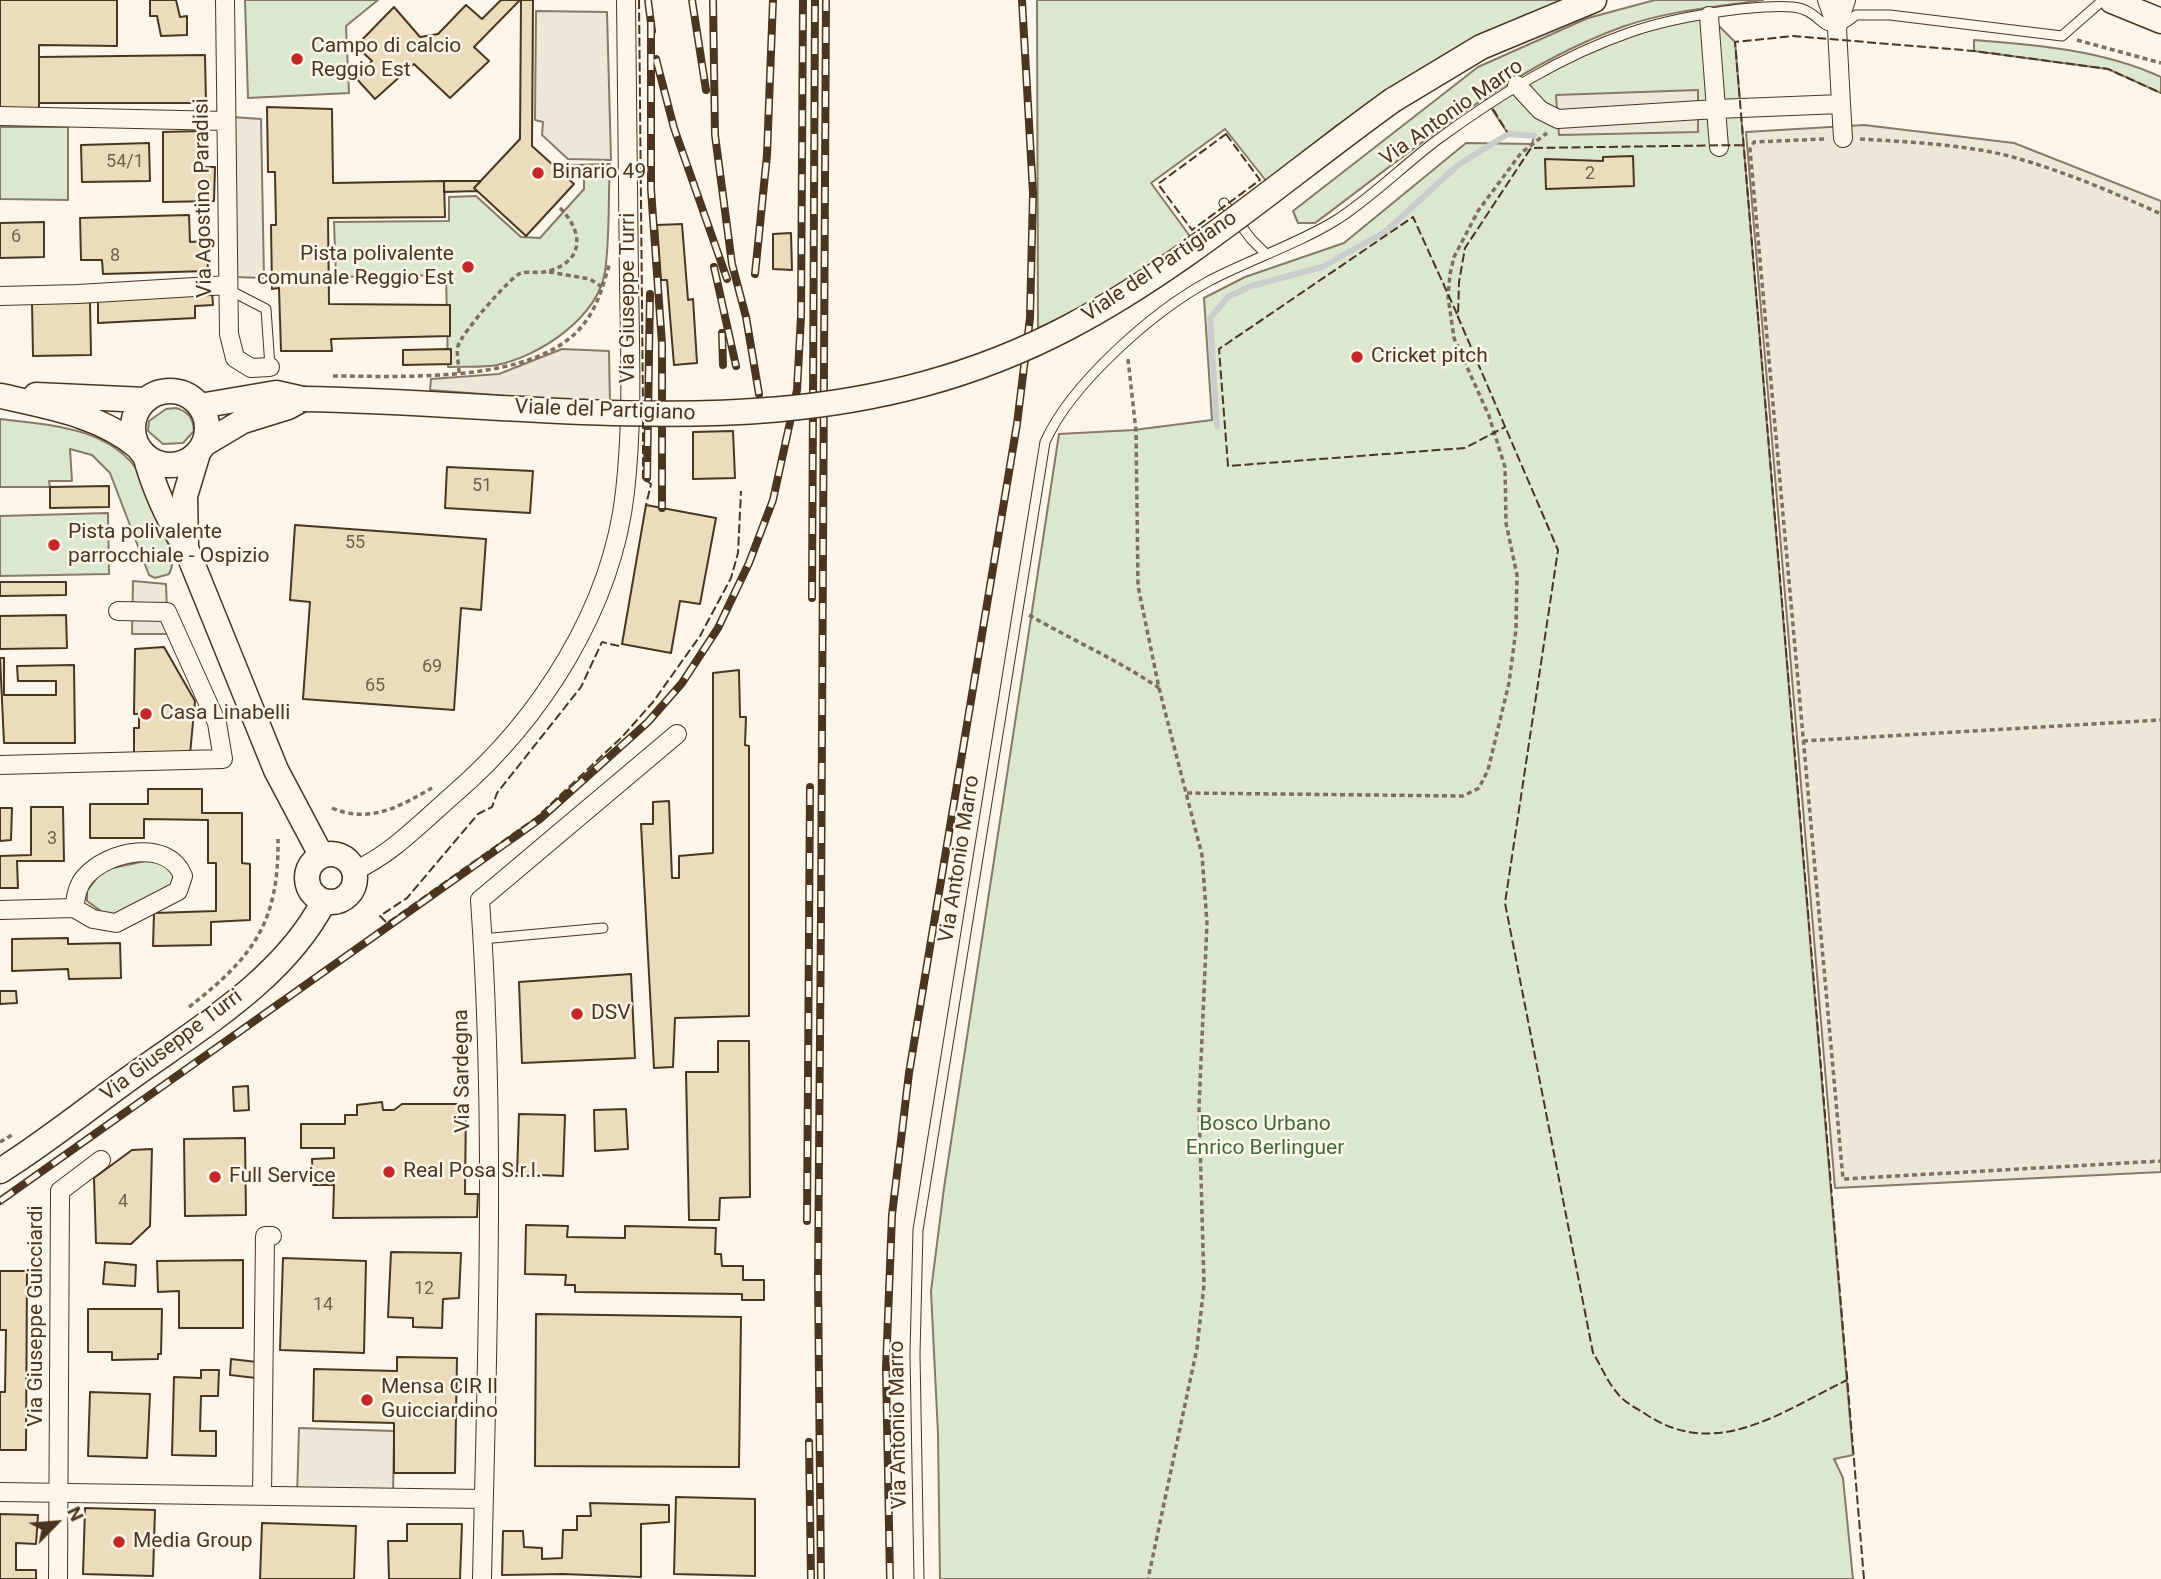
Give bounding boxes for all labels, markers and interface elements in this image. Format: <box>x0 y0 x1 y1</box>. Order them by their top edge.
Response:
place label: Campo di calcio Reggio Est <box>311 34 461 84</box>
marker: Campo di calcio Reggio Est <box>289 51 305 67</box>
street label: Via Antonio Marro <box>1376 54 1528 172</box>
street label: Via Agostino Paradisi <box>190 98 218 298</box>
house number: 54/1 <box>106 151 144 173</box>
place label: Binario 49 <box>552 160 646 186</box>
house number: 2 <box>1585 163 1595 185</box>
marker: Binario 49 <box>530 165 546 181</box>
street label: Viale del Partigiano <box>1078 206 1242 328</box>
street label: Via Giuseppe Turri <box>616 213 642 383</box>
house number: 6 <box>11 226 21 248</box>
place label: Pista polivalente comunale Reggio Est <box>257 242 454 292</box>
house number: 8 <box>110 245 120 267</box>
marker: Pista polivalente comunale Reggio Est <box>460 259 476 275</box>
place label: Cricket pitch <box>1371 344 1488 370</box>
marker: Cricket pitch <box>1349 349 1365 365</box>
street label: Viale del Partigiano <box>514 395 696 427</box>
house number: 51 <box>472 475 492 497</box>
place label: Pista polivalente parrocchiale - Ospizio <box>68 520 269 570</box>
house number: 55 <box>345 532 365 554</box>
marker: Pista polivalente parrocchiale - Ospizio <box>46 537 62 553</box>
house number: 69 <box>422 656 442 678</box>
house number: 65 <box>365 675 385 697</box>
place label: Casa Linabelli <box>160 701 290 727</box>
marker: Casa Linabelli <box>138 706 154 722</box>
street label: Via Antonio Marro <box>934 774 986 944</box>
house number: 3 <box>47 828 57 850</box>
street label: Via Giuseppe Turri <box>96 985 248 1107</box>
place label: DSV <box>591 1001 631 1027</box>
marker: DSV <box>569 1006 585 1022</box>
street label: Via Sardegna <box>449 1009 477 1133</box>
park label: Bosco Urbano Enrico Berlinguer <box>1186 1112 1344 1162</box>
place label: Real Posa S.r.l. <box>403 1159 541 1185</box>
place label: Full Service <box>229 1164 336 1190</box>
marker: Real Posa S.r.l. <box>381 1164 397 1180</box>
marker: Full Service <box>207 1169 223 1185</box>
house number: 4 <box>118 1191 128 1213</box>
street label: Via Giuseppe Guicciardi <box>24 1205 50 1427</box>
house number: 12 <box>414 1278 434 1300</box>
house number: 14 <box>313 1294 333 1316</box>
street label: Via Antonio Marro <box>885 1340 913 1510</box>
place label: Mensa CIR Il Guicciardino <box>381 1375 498 1425</box>
marker: Mensa CIR Il Guicciardino <box>359 1392 375 1408</box>
north arrow <box>21 1488 91 1558</box>
text: N <box>62 1503 89 1525</box>
place label: Media Group <box>133 1529 253 1555</box>
marker: Media Group <box>111 1534 127 1550</box>

